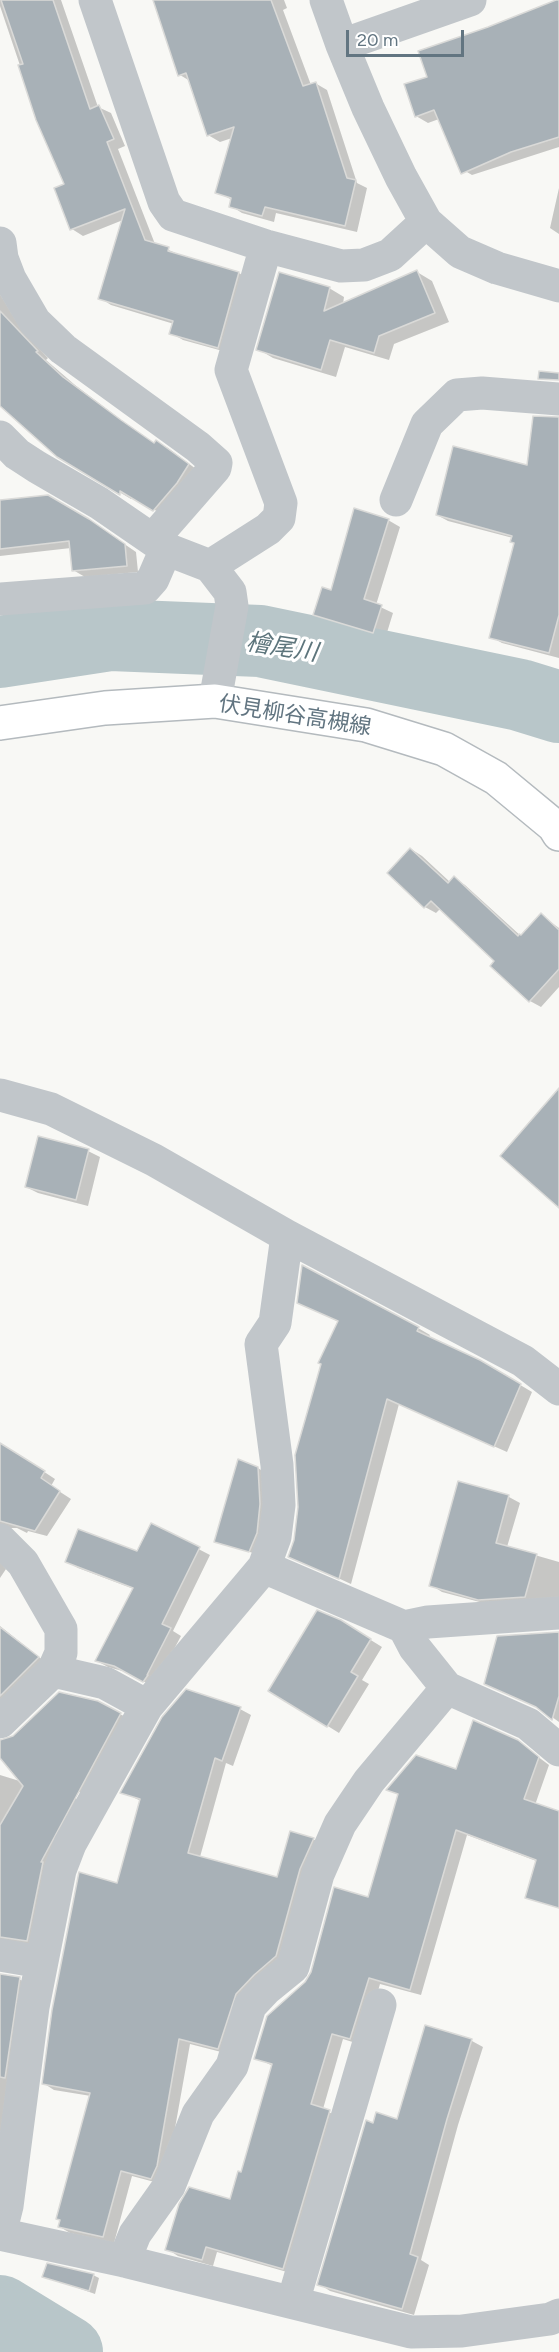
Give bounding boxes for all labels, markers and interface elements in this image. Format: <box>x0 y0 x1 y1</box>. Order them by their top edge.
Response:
scale bar <box>349 18 468 56</box>
text: 20 m <box>357 29 398 51</box>
water label: 檜尾川 <box>244 628 320 668</box>
street label: 伏見柳谷高槻線 <box>217 691 373 741</box>

